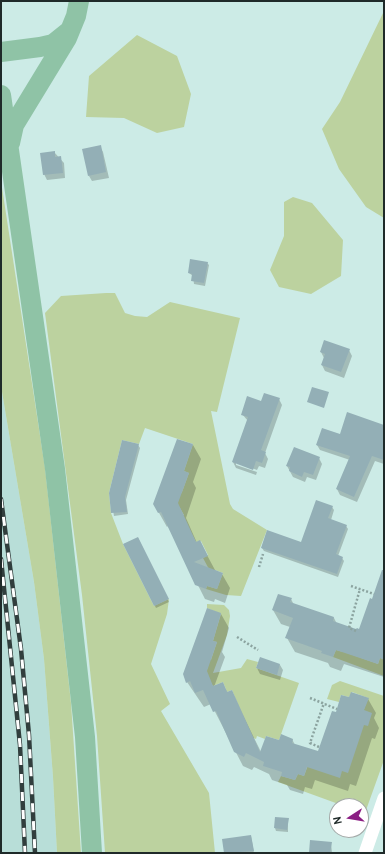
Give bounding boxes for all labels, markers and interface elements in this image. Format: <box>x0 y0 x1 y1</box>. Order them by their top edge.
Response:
north arrow <box>329 798 369 838</box>
text: N <box>331 815 346 826</box>

